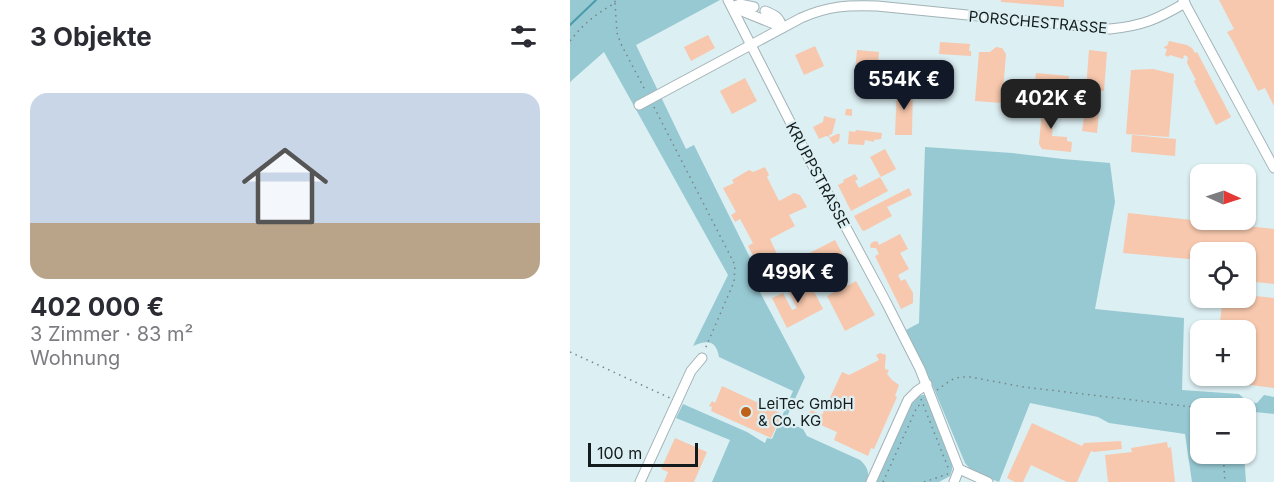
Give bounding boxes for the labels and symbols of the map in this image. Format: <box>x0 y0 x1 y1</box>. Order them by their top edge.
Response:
street label: PORSCHESTRASSE <box>968 6 1108 38</box>
pin: 554K € <box>855 60 953 111</box>
pin: 402K € <box>1002 79 1100 130</box>
street label: KRUPPSTRASSE <box>782 119 854 231</box>
north arrow <box>1190 164 1256 230</box>
pin: 499K € <box>749 253 847 304</box>
place label: LeiTec GmbH & Co. KG <box>758 394 854 430</box>
marker: LeiTec GmbH & Co. KG <box>739 405 753 419</box>
scale bar <box>588 440 698 468</box>

